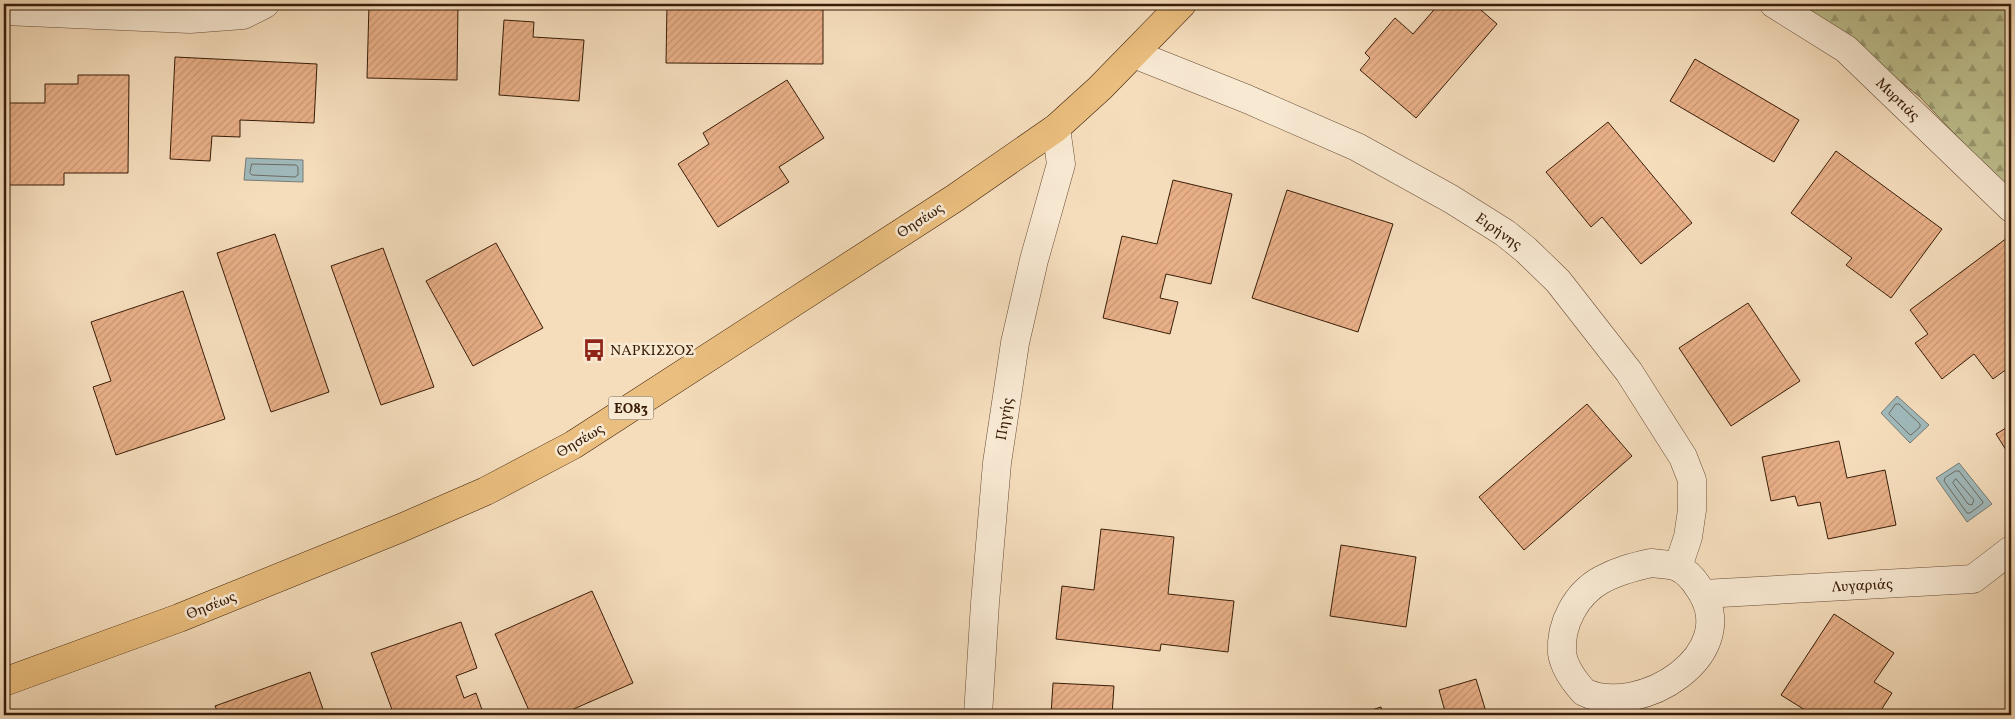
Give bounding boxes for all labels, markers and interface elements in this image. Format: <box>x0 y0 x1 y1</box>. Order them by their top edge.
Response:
street label: Μυρτιάς <box>1870 74 1924 127</box>
street label: Θησέως <box>893 198 949 244</box>
street label: Ειρήνης <box>1470 208 1526 256</box>
bus stop icon: ΝΑΡΚΙΣΣΟΣ <box>581 337 607 363</box>
place label: ΝΑΡΚΙΣΣΟΣ <box>610 341 694 362</box>
road number: ΕΟ83 <box>608 396 654 419</box>
street label: Πηγής <box>992 396 1019 442</box>
street label: Θησέως <box>553 419 609 464</box>
street label: Λυγαριάς <box>1831 574 1893 599</box>
street label: Θησέως <box>184 587 240 626</box>

